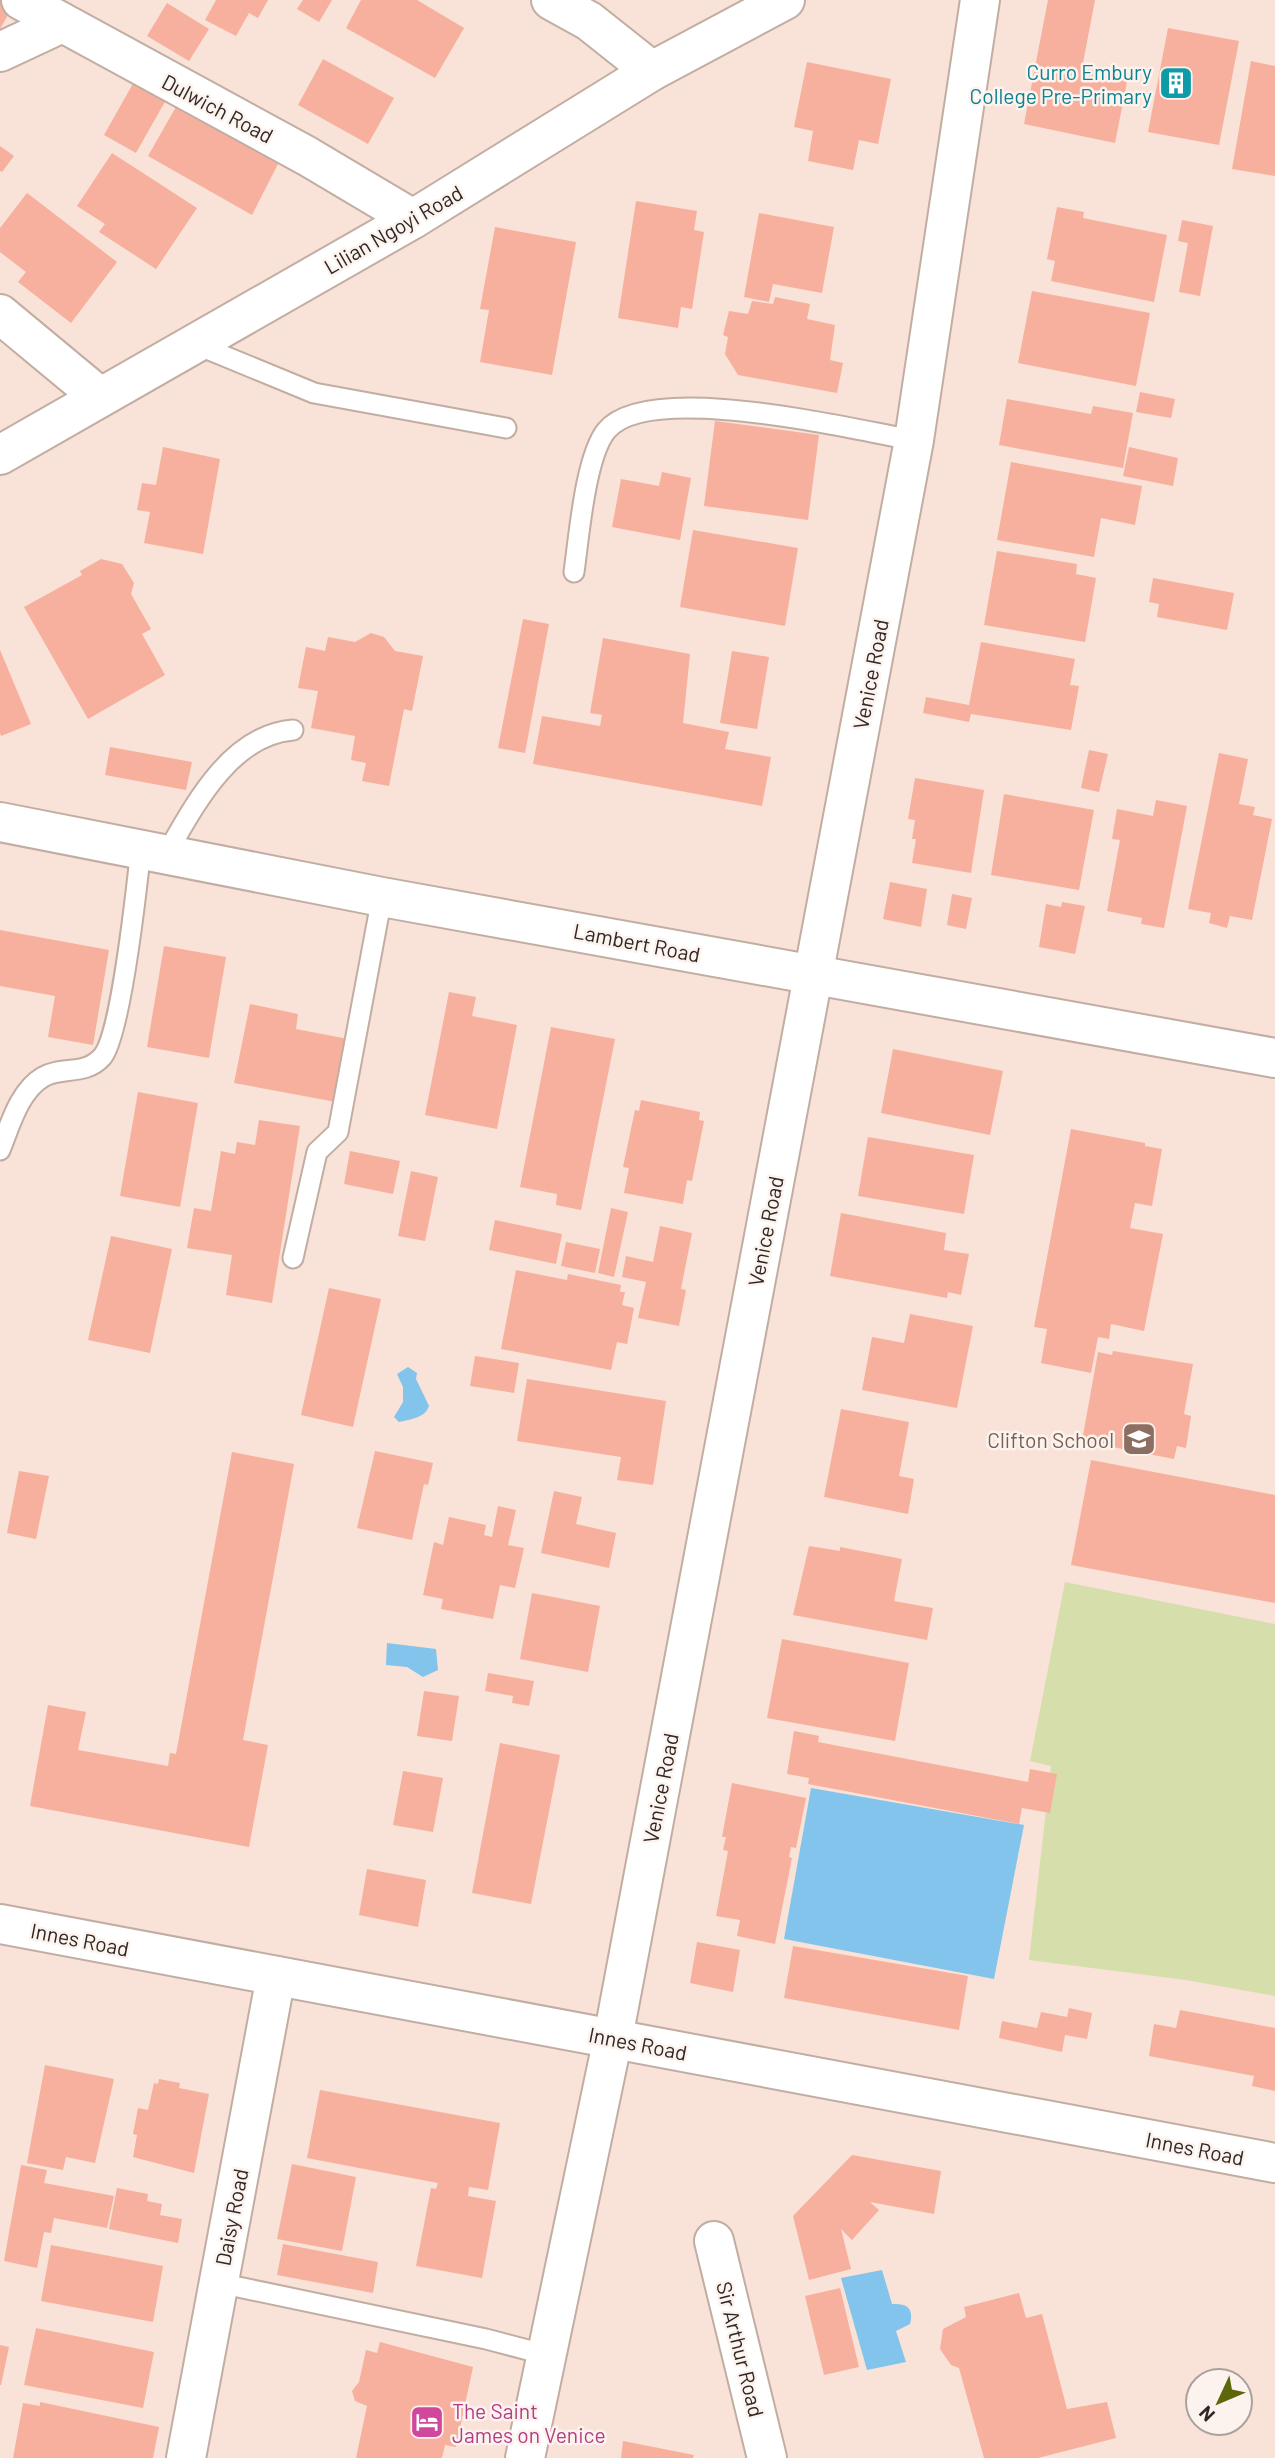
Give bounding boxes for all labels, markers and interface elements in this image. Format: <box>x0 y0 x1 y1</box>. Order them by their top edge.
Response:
place label: Curro Embury College Pre-Primary <box>969 59 1152 108</box>
building icon: Curro Embury College Pre-Primary <box>1157 64 1195 102</box>
street label: Dulwich Road <box>158 68 278 148</box>
street label: Lilian Ngoyi Road <box>319 179 467 279</box>
street label: Venice Road <box>847 617 893 731</box>
street label: Lambert Road <box>571 917 703 967</box>
street label: Venice Road <box>742 1174 788 1288</box>
school or university icon: Clifton School <box>1120 1420 1158 1458</box>
place label: Clifton School <box>987 1427 1114 1452</box>
street label: Venice Road <box>637 1731 683 1845</box>
street label: Innes Road <box>29 1917 131 1961</box>
street label: Innes Road <box>587 2021 689 2065</box>
street label: Innes Road <box>1144 2126 1246 2170</box>
street label: Daisy Road <box>209 2166 253 2268</box>
street label: Sir Arthur Road <box>712 2279 770 2419</box>
north arrow <box>1184 2367 1254 2437</box>
place label: The Saint James on Venice <box>452 2398 606 2447</box>
text: N <box>1194 2402 1219 2427</box>
hotel icon: The Saint James on Venice <box>408 2403 446 2441</box>

